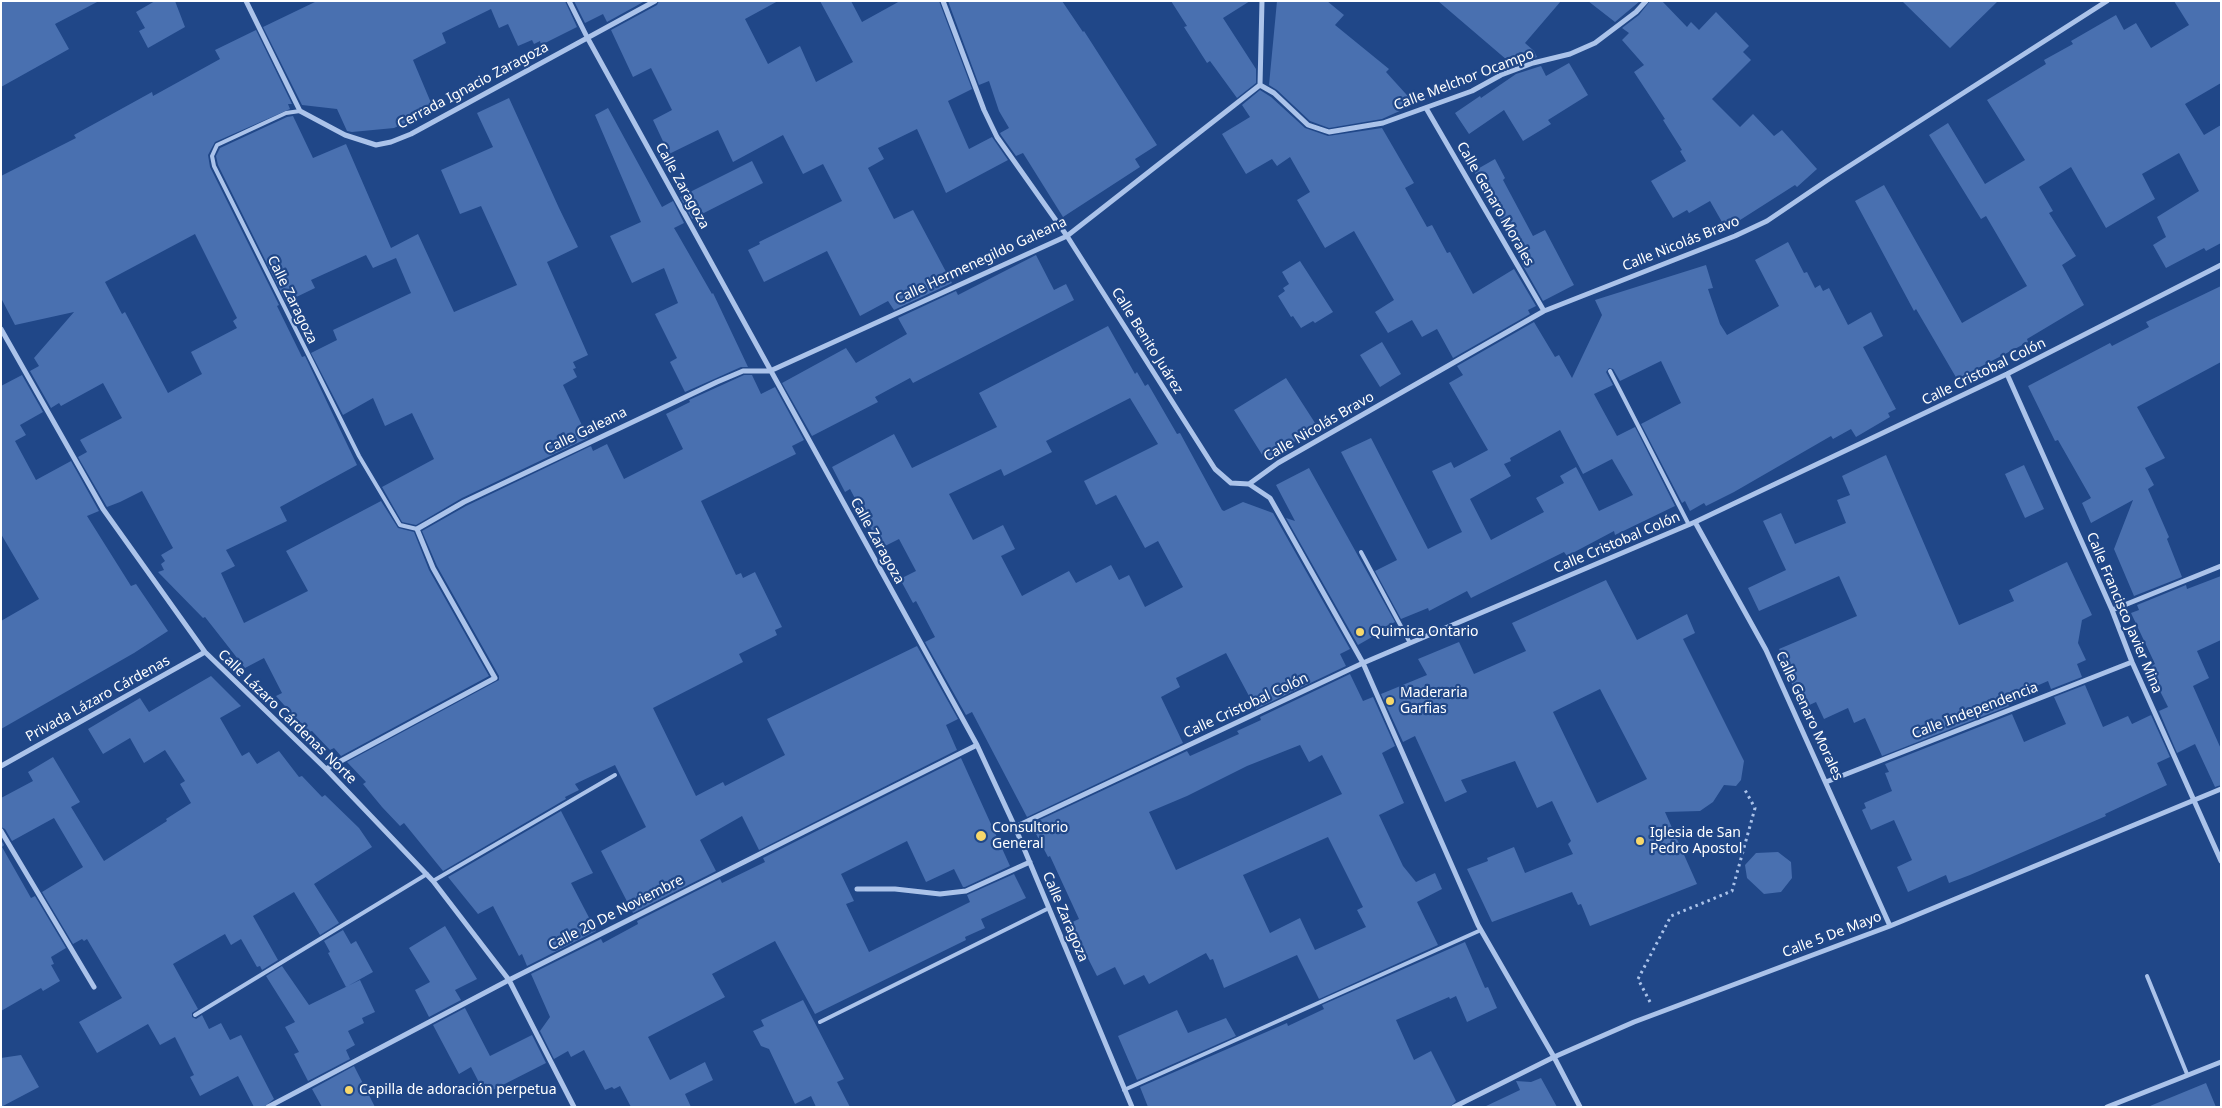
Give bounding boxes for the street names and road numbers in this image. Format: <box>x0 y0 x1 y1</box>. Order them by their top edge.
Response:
street label: Cerrada Ignacio Zaragoza <box>394 39 552 133</box>
street label: Calle Melchor Ocampo <box>1392 46 1536 114</box>
street label: Calle Genaro Morales <box>1453 139 1537 269</box>
street label: Calle Zaragoza <box>651 140 713 232</box>
street label: Calle Nicolás Bravo <box>1620 213 1742 275</box>
street label: Calle Hermenegildo Galeana <box>892 214 1070 308</box>
street label: Calle Zaragoza <box>263 253 321 347</box>
street label: Calle Benito Juárez <box>1108 285 1186 397</box>
street label: Calle Cristobal Colón <box>1919 335 2049 409</box>
street label: Calle Nicolás Bravo <box>1261 389 1377 465</box>
street label: Calle Galeana <box>542 404 630 458</box>
street label: Calle Zaragoza <box>846 495 908 587</box>
street label: Calle Cristobal Colón <box>1551 509 1683 577</box>
street label: Calle Francisco Javier Mina <box>2082 530 2166 696</box>
street label: Calle Lázaro Cárdenas Norte <box>214 646 360 788</box>
street label: Calle Genaro Morales <box>1772 649 1846 783</box>
street label: Privada Lázaro Cárdenas <box>23 652 173 746</box>
street label: Calle Cristobal Colón <box>1181 670 1311 742</box>
street label: Calle Independencia <box>1910 679 2040 743</box>
street label: Calle Zaragoza <box>1039 870 1091 964</box>
street label: Calle 20 De Noviembre <box>546 872 686 954</box>
street label: Calle 5 De Mayo <box>1780 908 1884 962</box>

